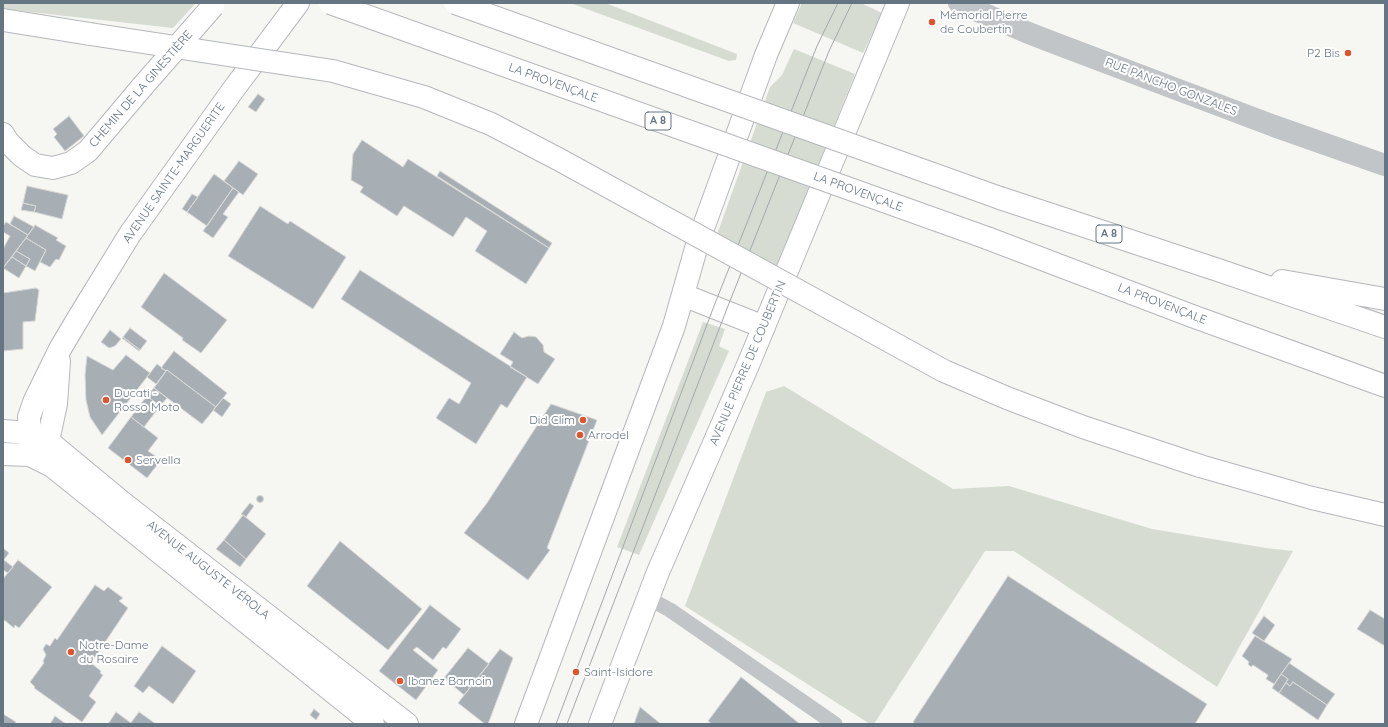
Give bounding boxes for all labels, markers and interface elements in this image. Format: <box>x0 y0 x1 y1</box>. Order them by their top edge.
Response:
place label: Mémorial Pierre de Coubertin <box>940 8 1028 36</box>
marker: Mémorial Pierre de Coubertin <box>927 17 937 27</box>
street label: CHEMIN DE LA GINESTIÈRE <box>86 28 196 150</box>
place label: P2 Bis <box>1307 46 1340 60</box>
marker: P2 Bis <box>1343 48 1353 58</box>
street label: RUE PANCHO GONZALES <box>1103 55 1239 119</box>
street label: LA PROVENÇALE <box>506 60 600 106</box>
street label: AVENUE SAINTE-MARGUERITE <box>120 100 228 246</box>
road number: A 8 <box>645 112 671 130</box>
street label: LA PROVENÇALE <box>811 169 905 215</box>
road number: A 8 <box>1096 225 1122 243</box>
street label: AVENUE PIERRE DE COUBERTIN <box>707 278 789 448</box>
street label: LA PROVENÇALE <box>1116 280 1208 328</box>
place label: Ducati - Rosso Moto <box>114 386 179 414</box>
marker: Ducati - Rosso Moto <box>101 395 111 405</box>
place label: Did Clim <box>529 413 575 427</box>
marker: Did Clim <box>578 415 588 425</box>
place label: Arrodel <box>588 428 629 442</box>
marker: Arrodel <box>575 430 585 440</box>
place label: Servella <box>136 453 181 467</box>
marker: Servella <box>123 455 133 465</box>
street label: AVENUE AUGUSTE VÉROLA <box>144 518 272 622</box>
place label: Notre-Dame du Rosaire <box>79 638 148 666</box>
marker: Notre-Dame du Rosaire <box>66 647 76 657</box>
place label: Saint-Isidore <box>584 665 653 679</box>
marker: Saint-Isidore <box>571 667 581 677</box>
place label: Ibanez Barnoin <box>408 674 492 688</box>
marker: Ibanez Barnoin <box>395 676 405 686</box>

